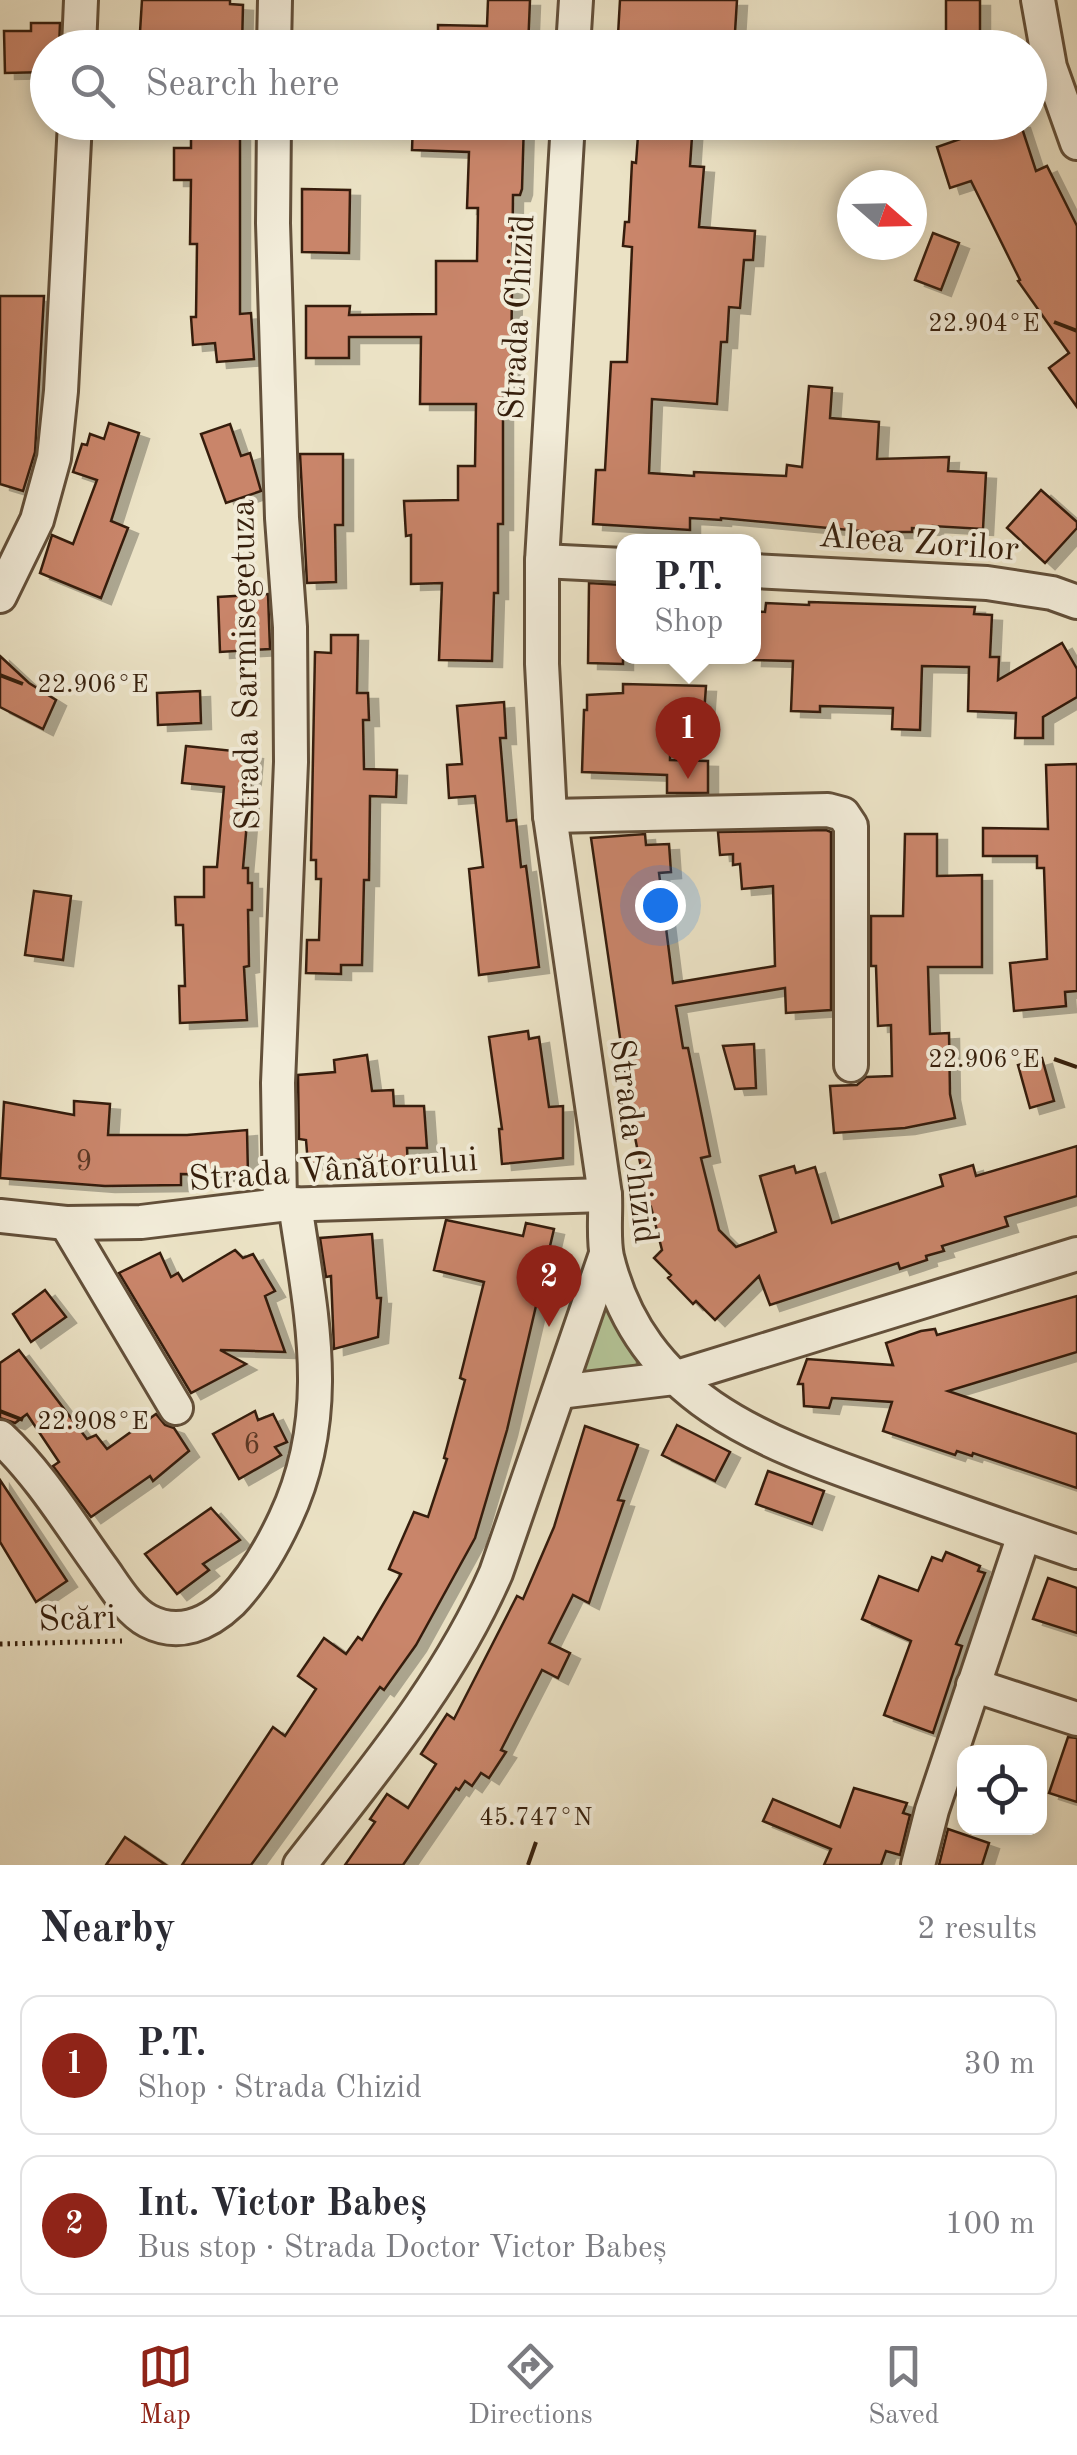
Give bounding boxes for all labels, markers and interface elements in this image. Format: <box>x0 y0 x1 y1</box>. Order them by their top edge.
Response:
search box <box>30 30 1047 140</box>
icon: search <box>65 58 120 113</box>
text: Search here <box>145 66 340 104</box>
north arrow <box>837 170 927 260</box>
street label: Strada Chizid <box>496 213 541 421</box>
text: 22.904°E <box>928 312 1040 337</box>
street label: Strada Sarmisegetuza <box>226 499 267 831</box>
street label: Aleea Zorilor <box>818 519 1020 568</box>
popup <box>616 534 761 664</box>
text: P.T. <box>654 560 723 598</box>
text: Shop <box>654 607 723 639</box>
text: 22.906°E <box>37 673 149 698</box>
pin: 1 <box>656 696 720 779</box>
your location <box>635 880 686 931</box>
street label: Strada Chizid <box>603 1037 662 1246</box>
text: 22.906°E <box>928 1048 1040 1073</box>
street label: Strada Vânătorului <box>187 1143 479 1198</box>
house number: 9 <box>75 1147 93 1177</box>
pin: 2 <box>516 1244 582 1327</box>
text: 22.908°E <box>37 1410 149 1435</box>
house number: 6 <box>243 1430 261 1460</box>
street label: Scări <box>37 1601 117 1638</box>
map controls <box>957 1745 1047 1835</box>
button: locate <box>957 1745 1047 1835</box>
text: 45.747°N <box>479 1806 593 1831</box>
text: Nearby <box>40 1909 176 1951</box>
text: 2 results <box>917 1914 1037 1946</box>
text: P.T. <box>137 2026 206 2064</box>
text: 1 <box>65 2049 84 2081</box>
text: 30 m <box>964 2049 1035 2081</box>
text: Shop · Strada Chizid <box>137 2073 422 2105</box>
text: Int. Victor Babeș <box>137 2186 427 2224</box>
text: 2 <box>65 2209 84 2241</box>
text: 100 m <box>945 2209 1035 2241</box>
text: Bus stop · Strada Doctor Victor Babeș <box>137 2233 667 2265</box>
tab: Map <box>138 2339 193 2434</box>
tab: Directions <box>468 2339 593 2434</box>
tab: Saved <box>868 2339 939 2434</box>

